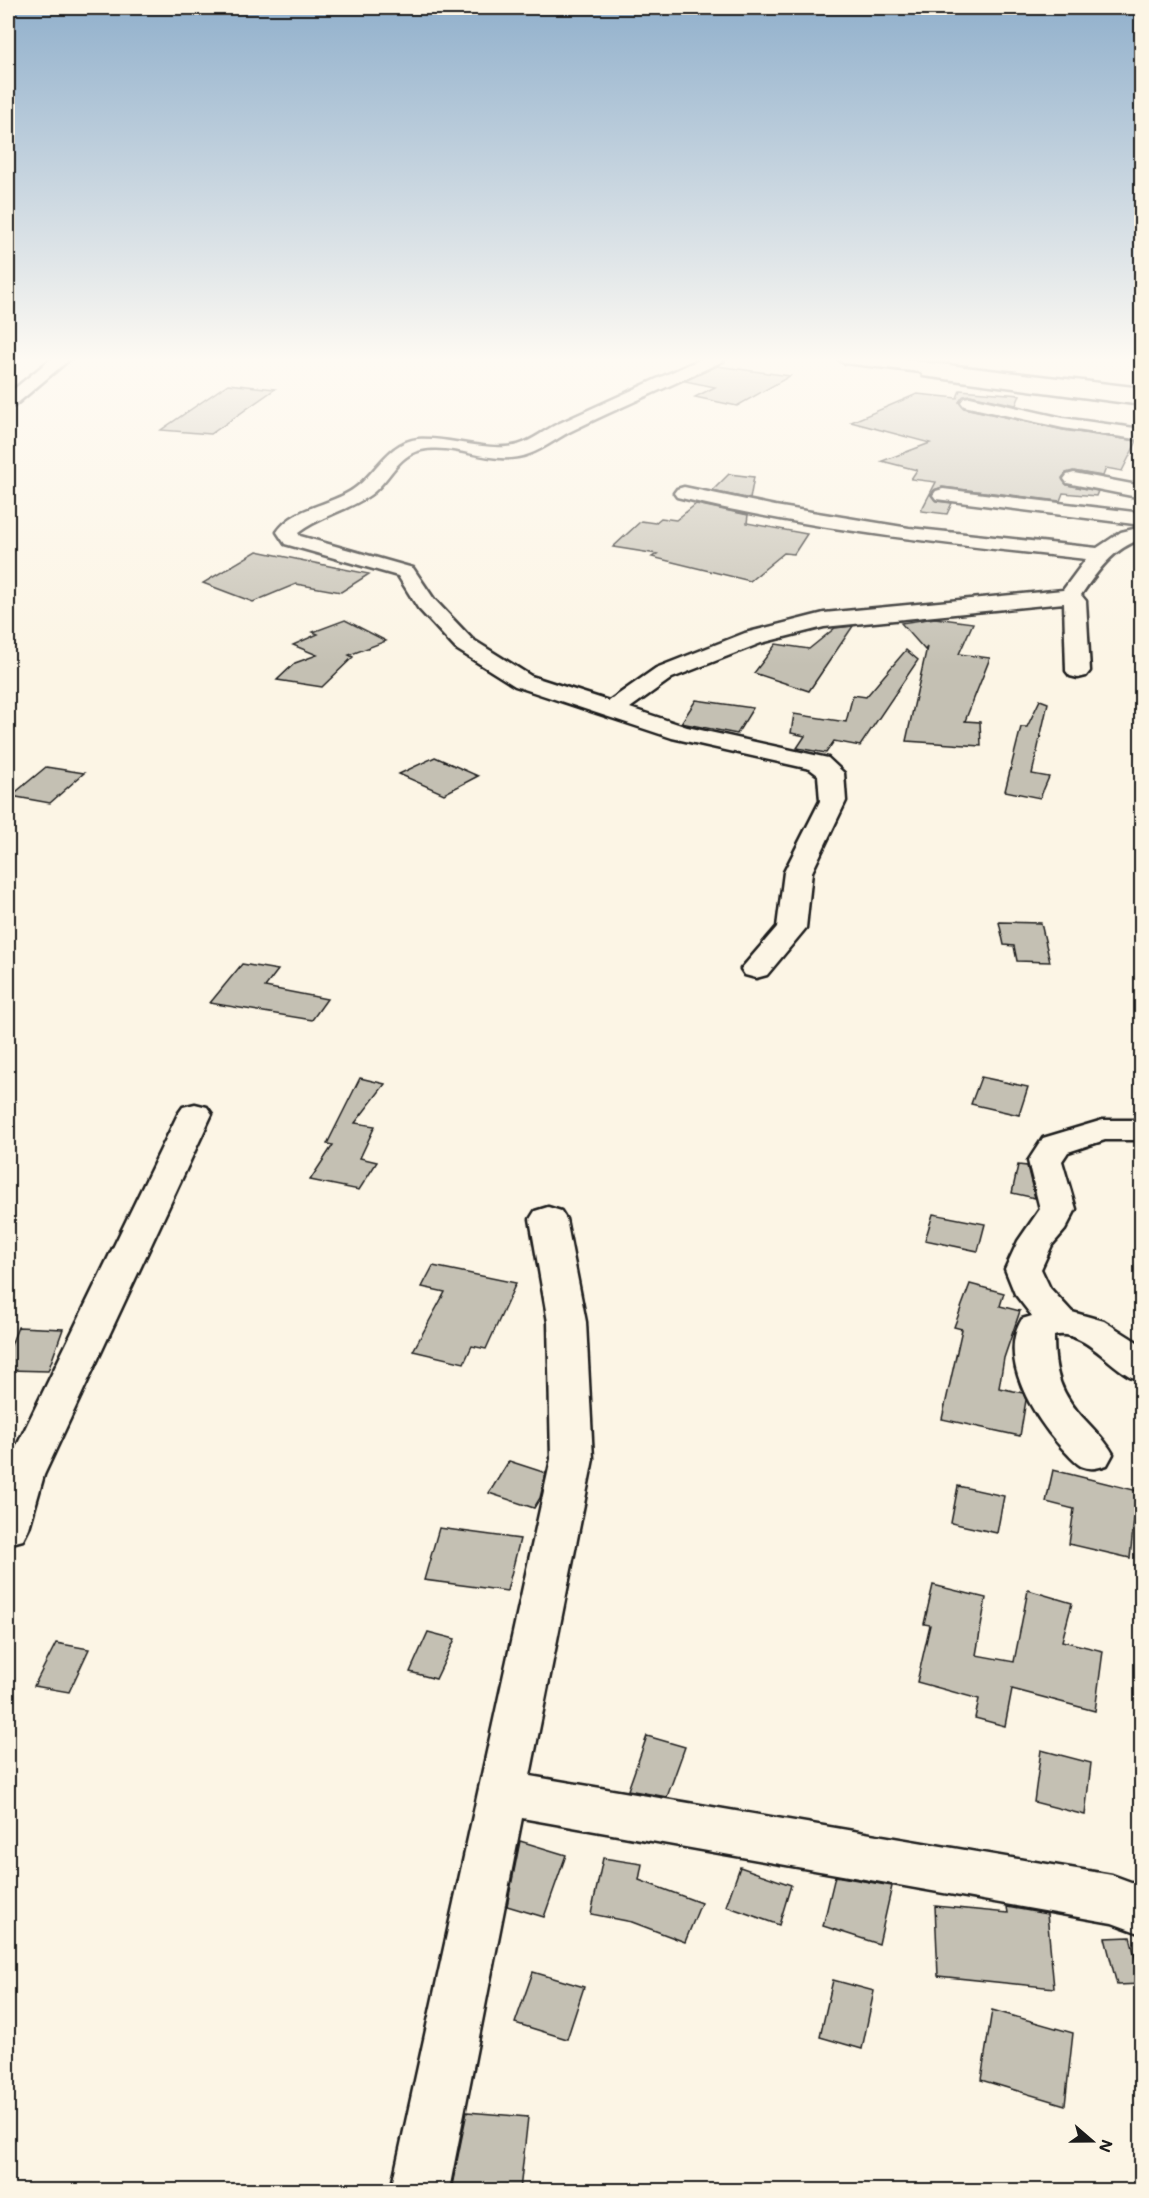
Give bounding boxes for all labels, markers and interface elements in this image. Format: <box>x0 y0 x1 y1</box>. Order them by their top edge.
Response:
north arrow <box>1062 2111 1122 2171</box>
text: N <box>1095 2137 1119 2156</box>

